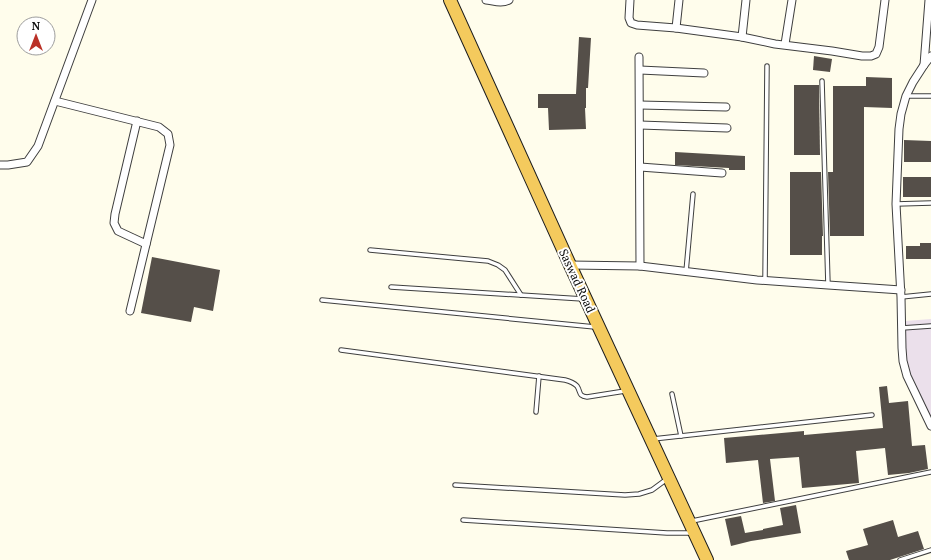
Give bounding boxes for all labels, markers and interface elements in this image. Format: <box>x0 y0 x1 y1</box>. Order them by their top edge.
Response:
north arrow <box>16 16 56 56</box>
text: N <box>32 19 41 33</box>
street label: Saswad Road <box>556 246 599 315</box>

